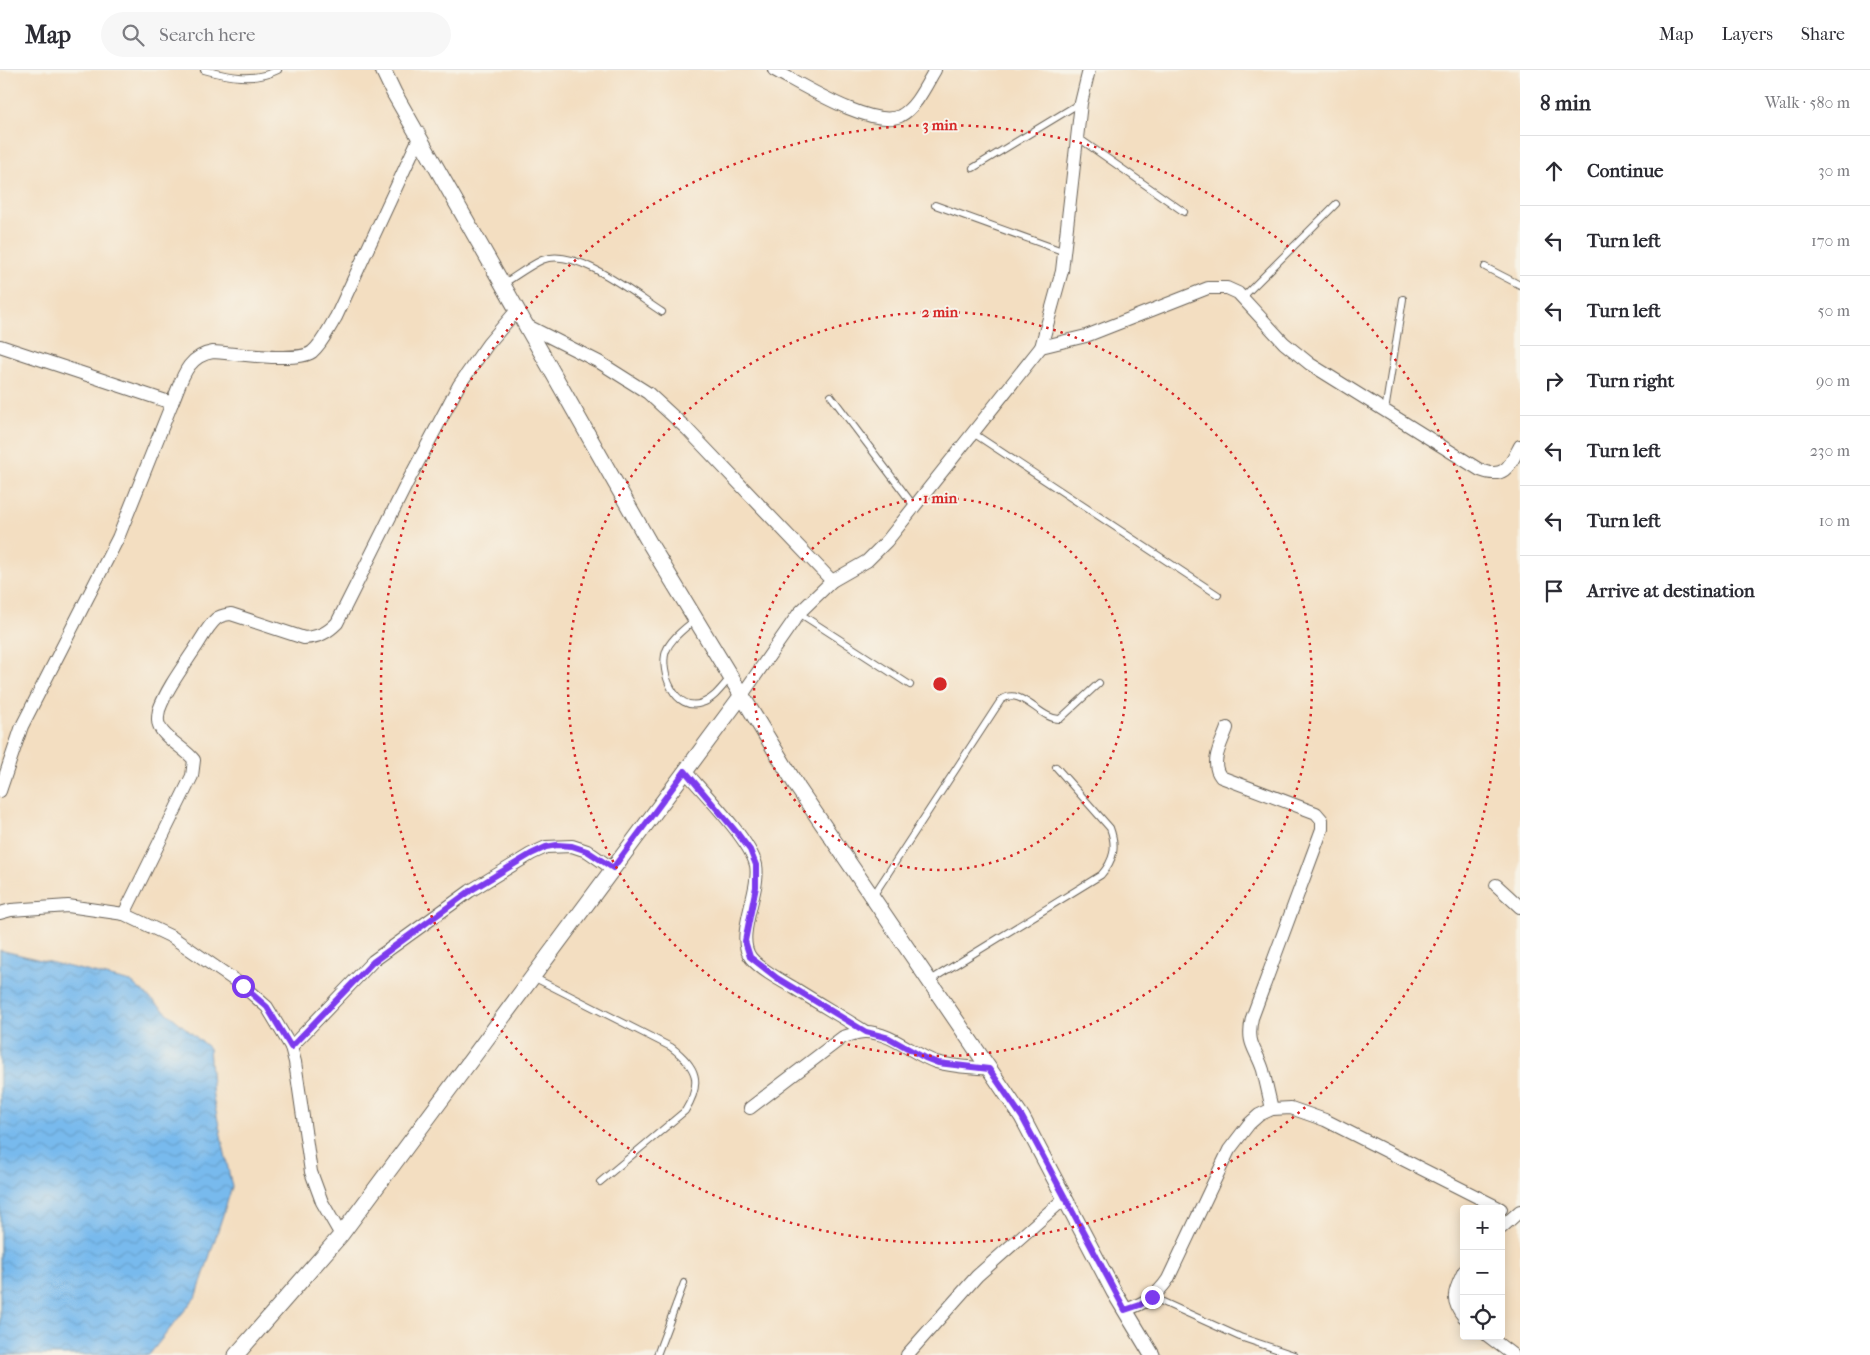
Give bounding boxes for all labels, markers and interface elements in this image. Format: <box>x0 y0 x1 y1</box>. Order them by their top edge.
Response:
search box <box>101 12 451 57</box>
text: Map <box>25 21 71 49</box>
icon: search <box>119 21 147 49</box>
text: Search here <box>159 24 255 46</box>
text: Map <box>1659 24 1693 45</box>
text: Layers <box>1721 24 1773 45</box>
text: Share <box>1801 24 1845 45</box>
text: 8 min <box>1540 91 1591 115</box>
text: Walk · 580 m <box>1765 93 1850 112</box>
text: 3 min <box>923 116 958 134</box>
icon: ahead <box>1540 157 1568 185</box>
text: Continue <box>1587 160 1663 182</box>
text: 30 m <box>1818 161 1850 180</box>
icon: left <box>1540 227 1568 255</box>
text: Turn left <box>1587 230 1661 252</box>
text: 170 m <box>1811 231 1850 250</box>
icon: left <box>1540 297 1568 325</box>
text: Turn left <box>1587 300 1661 322</box>
text: 50 m <box>1818 301 1850 320</box>
text: 2 min <box>922 303 959 321</box>
icon: right <box>1540 367 1568 395</box>
text: Turn right <box>1587 370 1674 392</box>
text: 90 m <box>1816 371 1850 390</box>
icon: left <box>1540 437 1568 465</box>
text: Turn left <box>1587 440 1661 462</box>
text: 230 m <box>1810 441 1850 460</box>
text: 1 min <box>923 489 957 507</box>
icon: left <box>1540 507 1568 535</box>
text: Turn left <box>1587 510 1661 532</box>
text: 10 m <box>1819 511 1850 530</box>
icon: arrive <box>1540 577 1568 605</box>
text: Arrive at destination <box>1587 580 1755 602</box>
centre of rings <box>931 675 949 693</box>
route start <box>232 975 255 998</box>
map controls <box>1460 1205 1505 1340</box>
button: + <box>1460 1205 1505 1250</box>
button: − <box>1460 1250 1505 1295</box>
route end <box>1141 1286 1164 1309</box>
button: locate <box>1460 1295 1505 1340</box>

